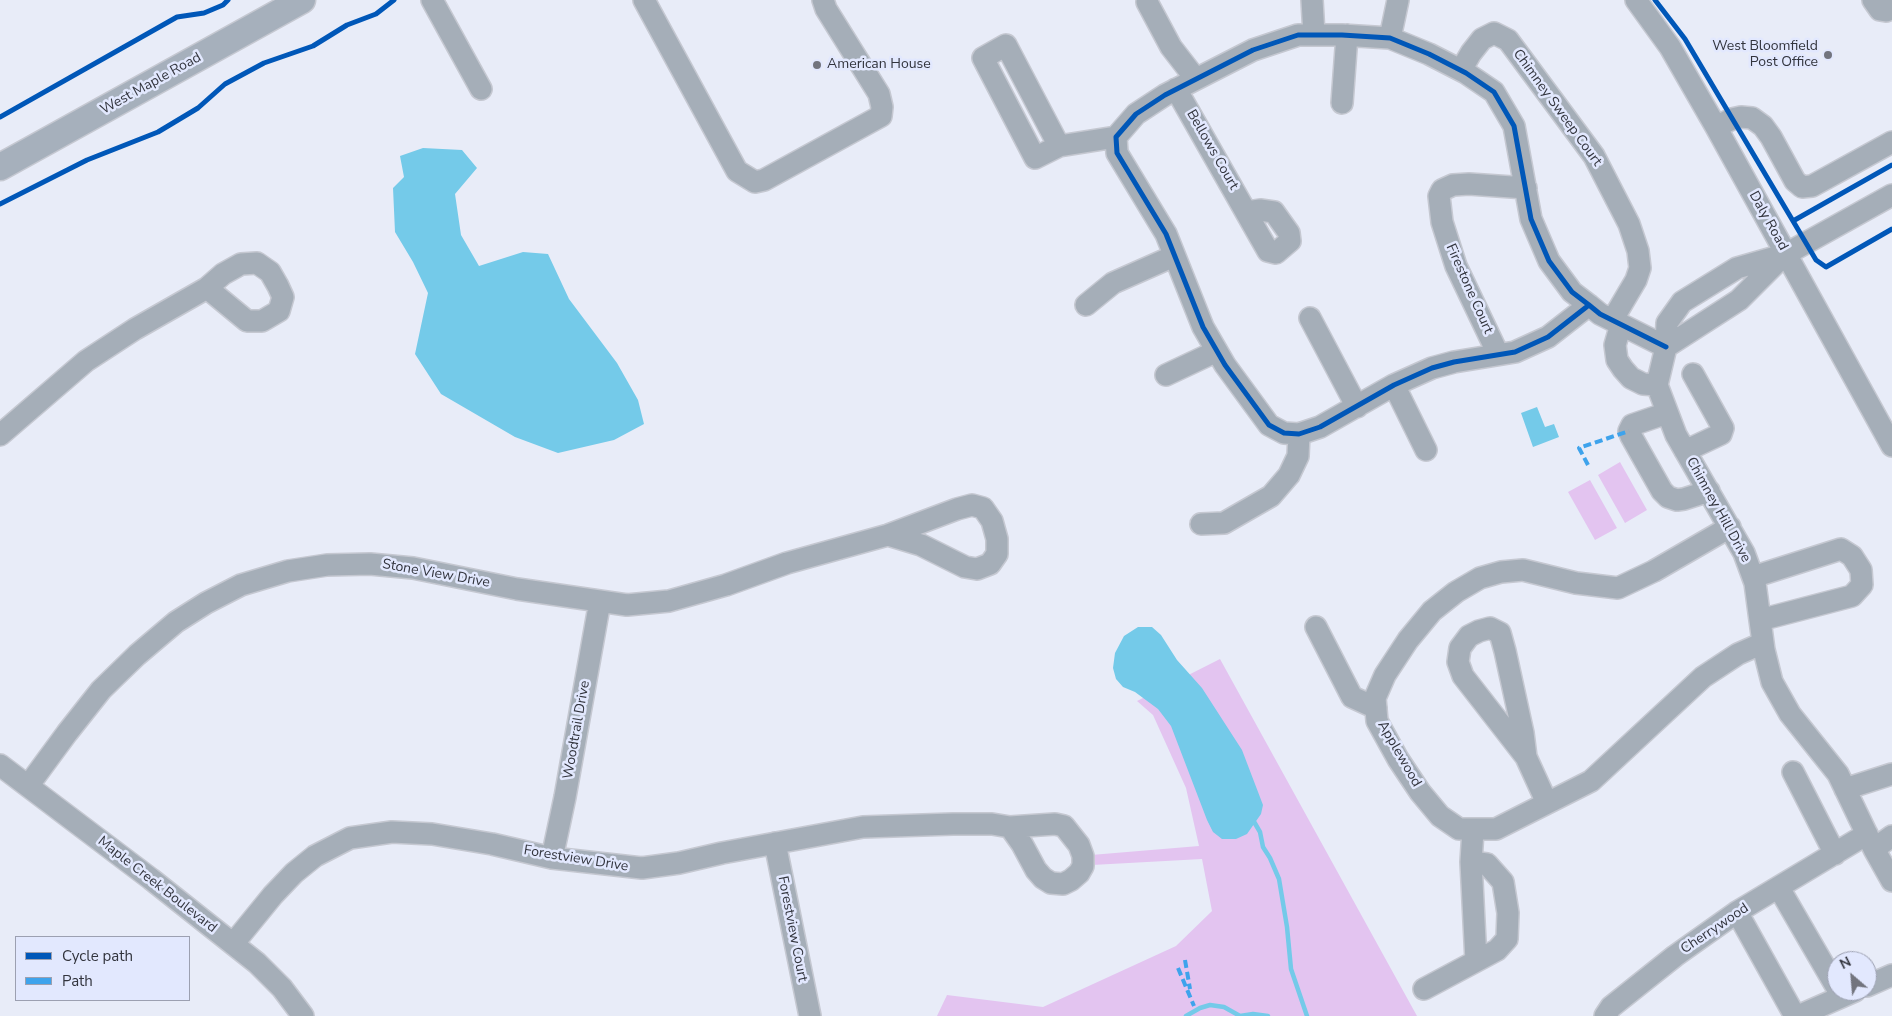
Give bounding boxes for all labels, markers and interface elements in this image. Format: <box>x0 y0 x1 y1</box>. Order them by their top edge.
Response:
place label: West Bloomfield Post Office <box>1712 39 1818 72</box>
street label: Chimney Sweep Court <box>1509 46 1605 170</box>
street label: West Maple Road <box>98 49 204 119</box>
marker: West Bloomfield Post Office <box>1822 49 1834 61</box>
place label: American House <box>827 57 931 73</box>
marker: American House <box>811 59 823 71</box>
street label: Bellows Court <box>1182 107 1242 193</box>
street label: Daly Road <box>1745 188 1791 254</box>
street label: Firestone Court <box>1442 242 1496 336</box>
street label: Chimney Hill Drive <box>1682 454 1754 566</box>
street label: Stone View Drive <box>381 556 491 592</box>
street label: Woodtrail Drive <box>560 679 594 781</box>
street label: Applewood <box>1373 718 1425 790</box>
street label: Maple Creek Boulevard <box>94 833 220 937</box>
street label: Forestview Drive <box>523 842 629 876</box>
street label: Forestview Court <box>774 875 810 983</box>
street label: Cherrywood <box>1678 900 1752 958</box>
legend <box>15 936 190 1001</box>
text: Cycle path <box>62 946 133 966</box>
north arrow <box>1827 951 1877 1001</box>
text: N <box>1836 952 1854 974</box>
text: Path <box>62 971 93 991</box>

